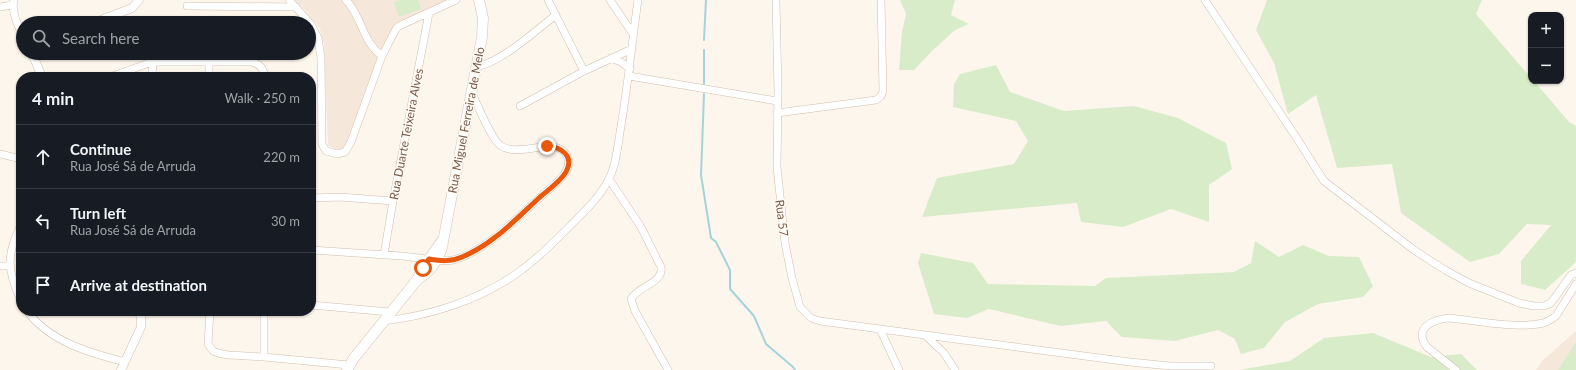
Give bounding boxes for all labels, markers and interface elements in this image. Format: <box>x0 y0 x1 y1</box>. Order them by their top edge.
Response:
map controls <box>1528 12 1564 84</box>
button: + <box>1528 12 1564 48</box>
search box <box>16 16 316 60</box>
icon: search <box>30 27 52 49</box>
text: Search here <box>62 29 139 47</box>
street label: Rua Miguel Ferreira de Melo <box>444 45 488 194</box>
button: − <box>1528 48 1564 84</box>
street label: Rua Duarte Teixeira Alves <box>386 67 426 201</box>
text: 4 min <box>32 88 74 109</box>
text: Walk · 250 m <box>224 90 300 106</box>
route end <box>538 137 556 155</box>
text: Continue <box>70 140 131 158</box>
icon: ahead <box>32 146 54 168</box>
text: 220 m <box>263 149 300 165</box>
text: Rua José Sá de Arruda <box>70 158 196 174</box>
street label: Rua 57 <box>772 199 792 237</box>
text: Turn left <box>70 204 126 222</box>
icon: left <box>32 210 54 232</box>
text: 30 m <box>271 213 300 229</box>
text: Rua José Sá de Arruda <box>70 222 196 238</box>
route start <box>414 259 432 277</box>
icon: arrive <box>32 274 54 296</box>
text: Arrive at destination <box>70 276 207 294</box>

